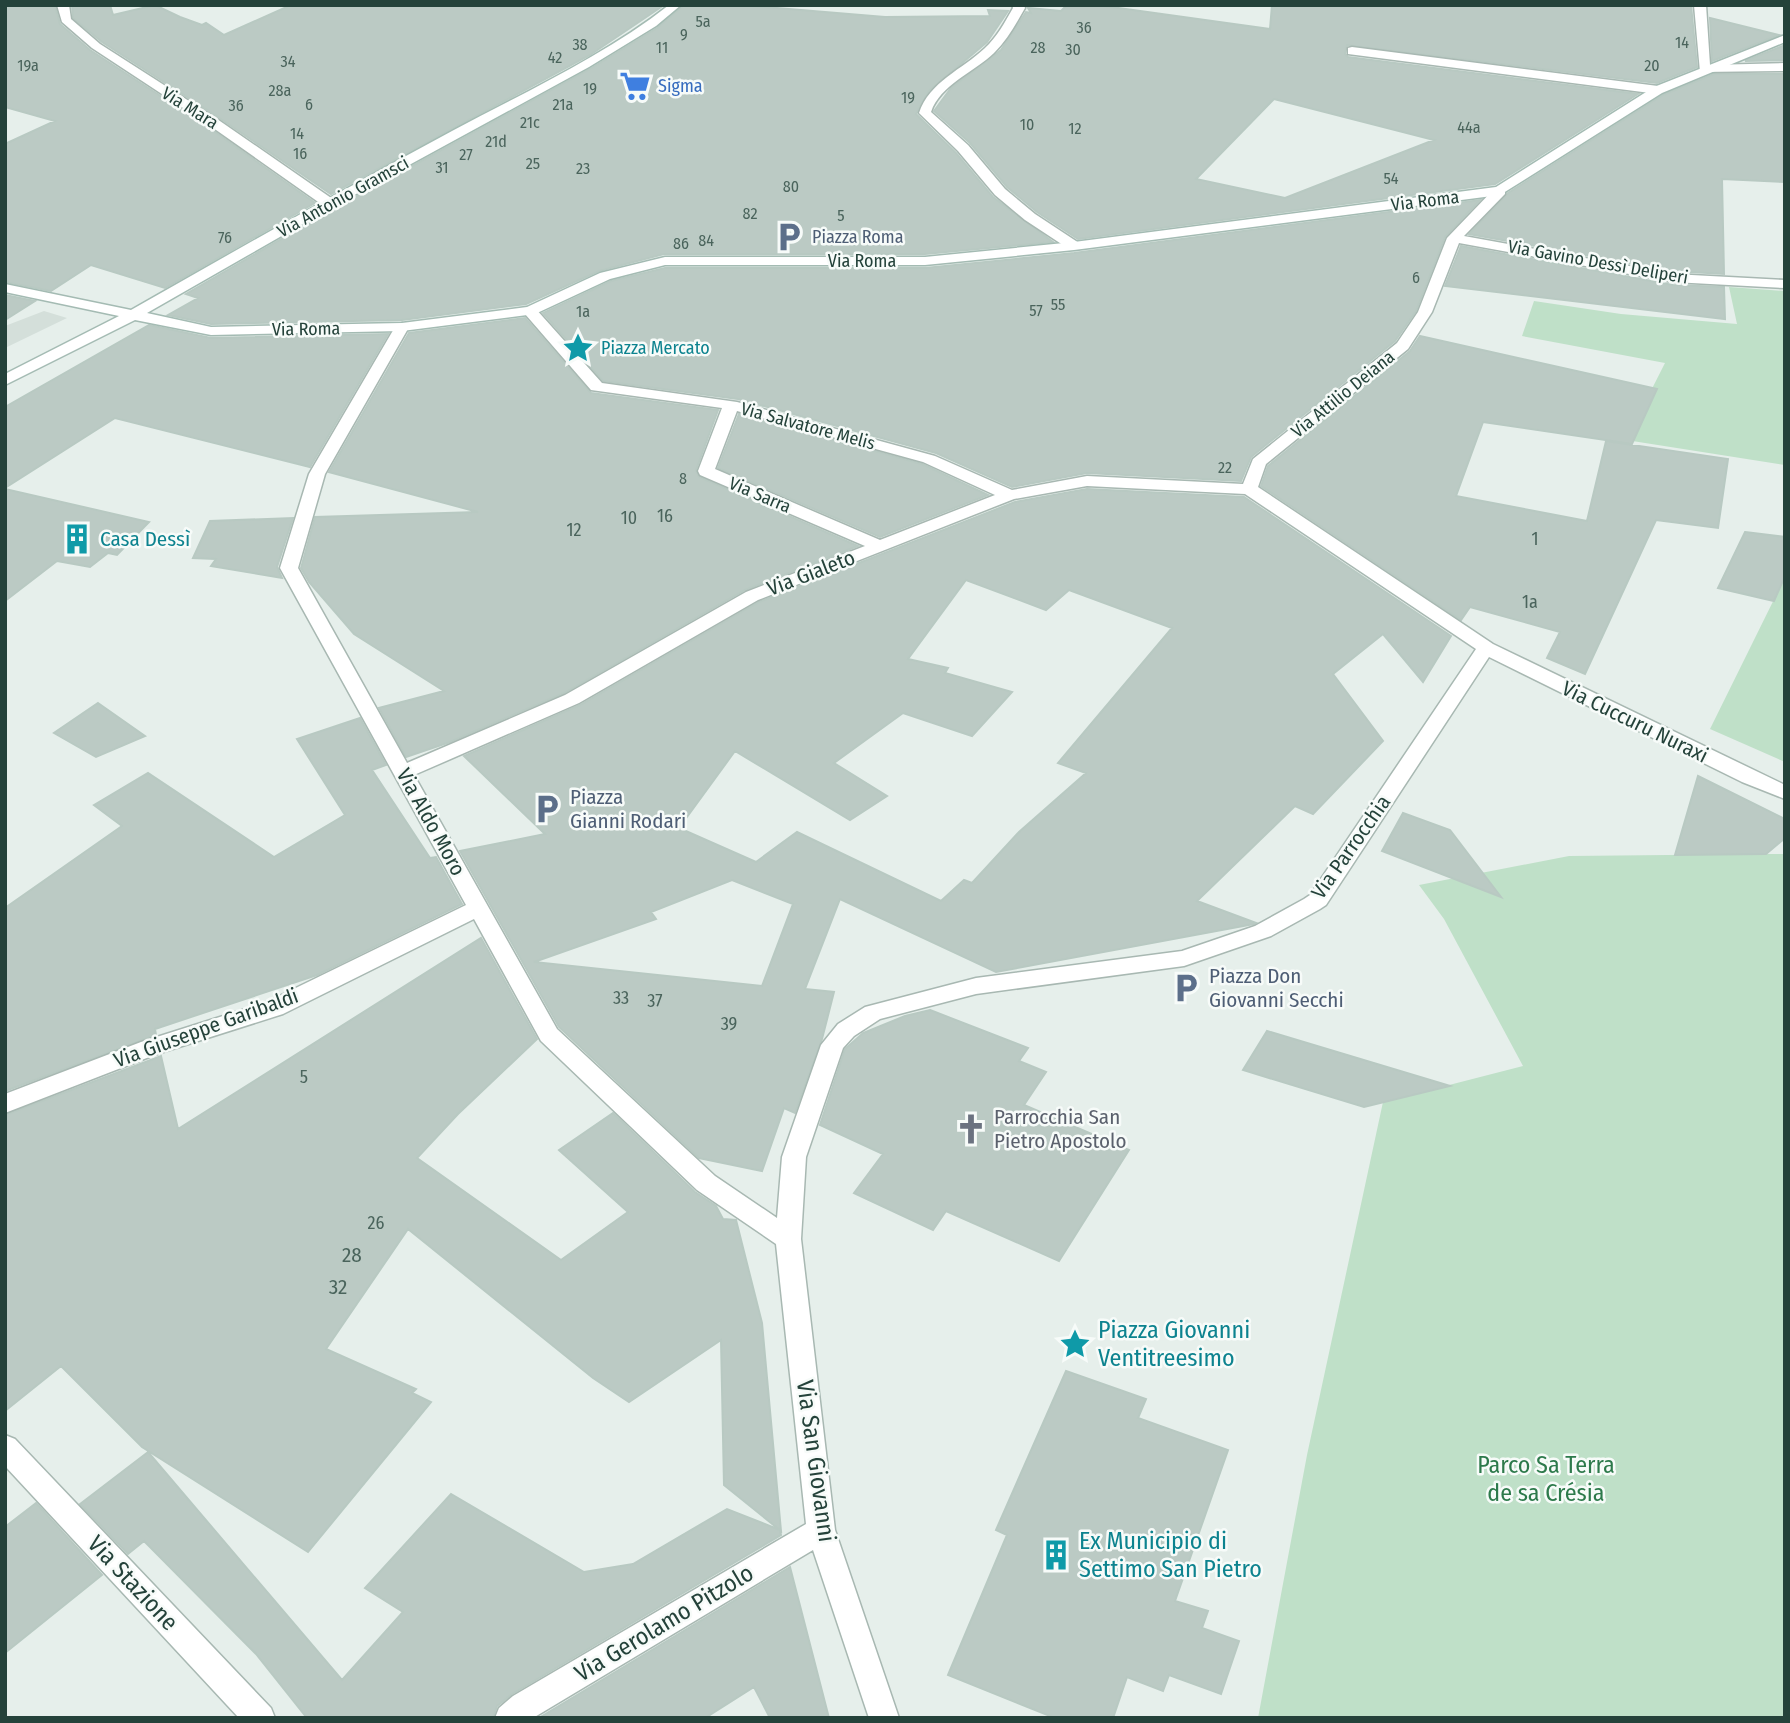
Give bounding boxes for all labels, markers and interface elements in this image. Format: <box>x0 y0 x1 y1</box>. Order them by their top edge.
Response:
house number: 5a <box>695 12 711 31</box>
house number: 36 <box>1076 18 1092 37</box>
house number: 9 <box>680 25 688 44</box>
house number: 14 <box>1675 33 1689 52</box>
house number: 38 <box>572 35 588 54</box>
house number: 11 <box>656 38 668 57</box>
house number: 28 <box>1030 38 1046 57</box>
house number: 30 <box>1065 40 1081 59</box>
house number: 42 <box>548 48 562 67</box>
house number: 34 <box>281 52 296 71</box>
house number: 19a <box>17 56 39 75</box>
house number: 20 <box>1644 56 1660 75</box>
supermarket icon: Sigma <box>618 69 652 103</box>
place label: Sigma <box>658 75 703 97</box>
house number: 19 <box>583 79 597 98</box>
house number: 28a <box>269 81 292 100</box>
street label: Via Mara <box>157 82 223 134</box>
house number: 19 <box>901 88 915 107</box>
house number: 6 <box>305 95 313 114</box>
house number: 21a <box>553 95 574 114</box>
house number: 36 <box>228 96 244 115</box>
house number: 21c <box>520 113 540 132</box>
house number: 10 <box>1020 115 1034 134</box>
house number: 44a <box>1457 118 1481 137</box>
house number: 12 <box>1068 119 1082 138</box>
house number: 14 <box>290 124 304 143</box>
house number: 21d <box>485 132 507 151</box>
house number: 16 <box>293 144 307 163</box>
house number: 27 <box>459 145 473 164</box>
street label: Via Antonio Gramsci <box>273 152 413 242</box>
house number: 25 <box>526 154 540 173</box>
house number: 31 <box>435 158 449 177</box>
house number: 23 <box>576 159 590 178</box>
house number: 54 <box>1383 169 1399 188</box>
house number: 80 <box>783 177 799 196</box>
street label: Via Roma <box>1390 186 1460 216</box>
house number: 82 <box>743 204 757 223</box>
house number: 5 <box>837 206 845 225</box>
parking icon: Piazza Roma <box>772 220 806 254</box>
place label: Piazza Roma <box>812 226 904 248</box>
house number: 76 <box>218 228 232 247</box>
house number: 84 <box>698 231 714 250</box>
house number: 86 <box>673 234 689 253</box>
street label: Via Gavino Dessì Deliperi <box>1506 235 1690 289</box>
street label: Via Roma <box>828 250 896 272</box>
house number: 6 <box>1412 268 1420 287</box>
house number: 55 <box>1051 295 1065 314</box>
house number: 57 <box>1029 301 1043 320</box>
house number: 1a <box>576 302 590 321</box>
street label: Via Roma <box>272 317 341 341</box>
place icon: Piazza Mercato <box>561 331 595 365</box>
place label: Piazza Mercato <box>601 337 710 359</box>
street label: Via Attilio Deiana <box>1287 346 1399 442</box>
street label: Via Salvatore Melis <box>738 398 878 455</box>
house number: 22 <box>1218 458 1232 477</box>
house number: 8 <box>679 469 687 488</box>
street label: Via Sarra <box>726 472 795 518</box>
house number: 16 <box>657 505 673 527</box>
house number: 10 <box>621 507 637 529</box>
house number: 12 <box>567 519 582 541</box>
building icon: Casa Dessì <box>60 522 94 556</box>
place label: Casa Dessì <box>100 526 191 552</box>
house number: 1 <box>1531 528 1539 550</box>
street label: Via Gialeto <box>763 544 859 602</box>
house number: 1a <box>1522 591 1538 613</box>
street label: Via Cuccuru Nuraxi <box>1558 675 1712 769</box>
street label: Via Aldo Moro <box>391 764 471 880</box>
place label: Piazza Gianni Rodari <box>570 784 686 834</box>
street label: Via Parrocchia <box>1306 790 1396 904</box>
parking icon: Piazza Gianni Rodari <box>530 792 564 826</box>
place label: Piazza Don Giovanni Secchi <box>1209 963 1344 1013</box>
parking icon: Piazza Don Giovanni Secchi <box>1169 971 1203 1005</box>
street label: Via Giuseppe Garibaldi <box>110 983 302 1073</box>
house number: 33 <box>613 987 629 1009</box>
house number: 37 <box>647 990 663 1012</box>
house number: 39 <box>721 1013 737 1035</box>
house number: 5 <box>300 1066 308 1088</box>
place label: Parrocchia San Pietro Apostolo <box>994 1104 1127 1154</box>
church icon: Parrocchia San Pietro Apostolo <box>954 1112 988 1146</box>
house number: 26 <box>368 1212 385 1234</box>
house number: 28 <box>342 1242 362 1268</box>
house number: 32 <box>329 1274 347 1300</box>
place label: Piazza Giovanni Ventitreesimo <box>1098 1316 1250 1372</box>
place icon: Piazza Giovanni Ventitreesimo <box>1058 1327 1092 1361</box>
street label: Via San Giovanni <box>791 1378 841 1544</box>
park label: Parco Sa Terra de sa Crésia <box>1477 1451 1615 1507</box>
place label: Ex Municipio di Settimo San Pietro <box>1079 1527 1262 1583</box>
street label: Via Stazione <box>82 1530 184 1636</box>
building icon: Ex Municipio di Settimo San Pietro <box>1039 1538 1073 1572</box>
street label: Via Gerolamo Pitzolo <box>570 1559 758 1687</box>

